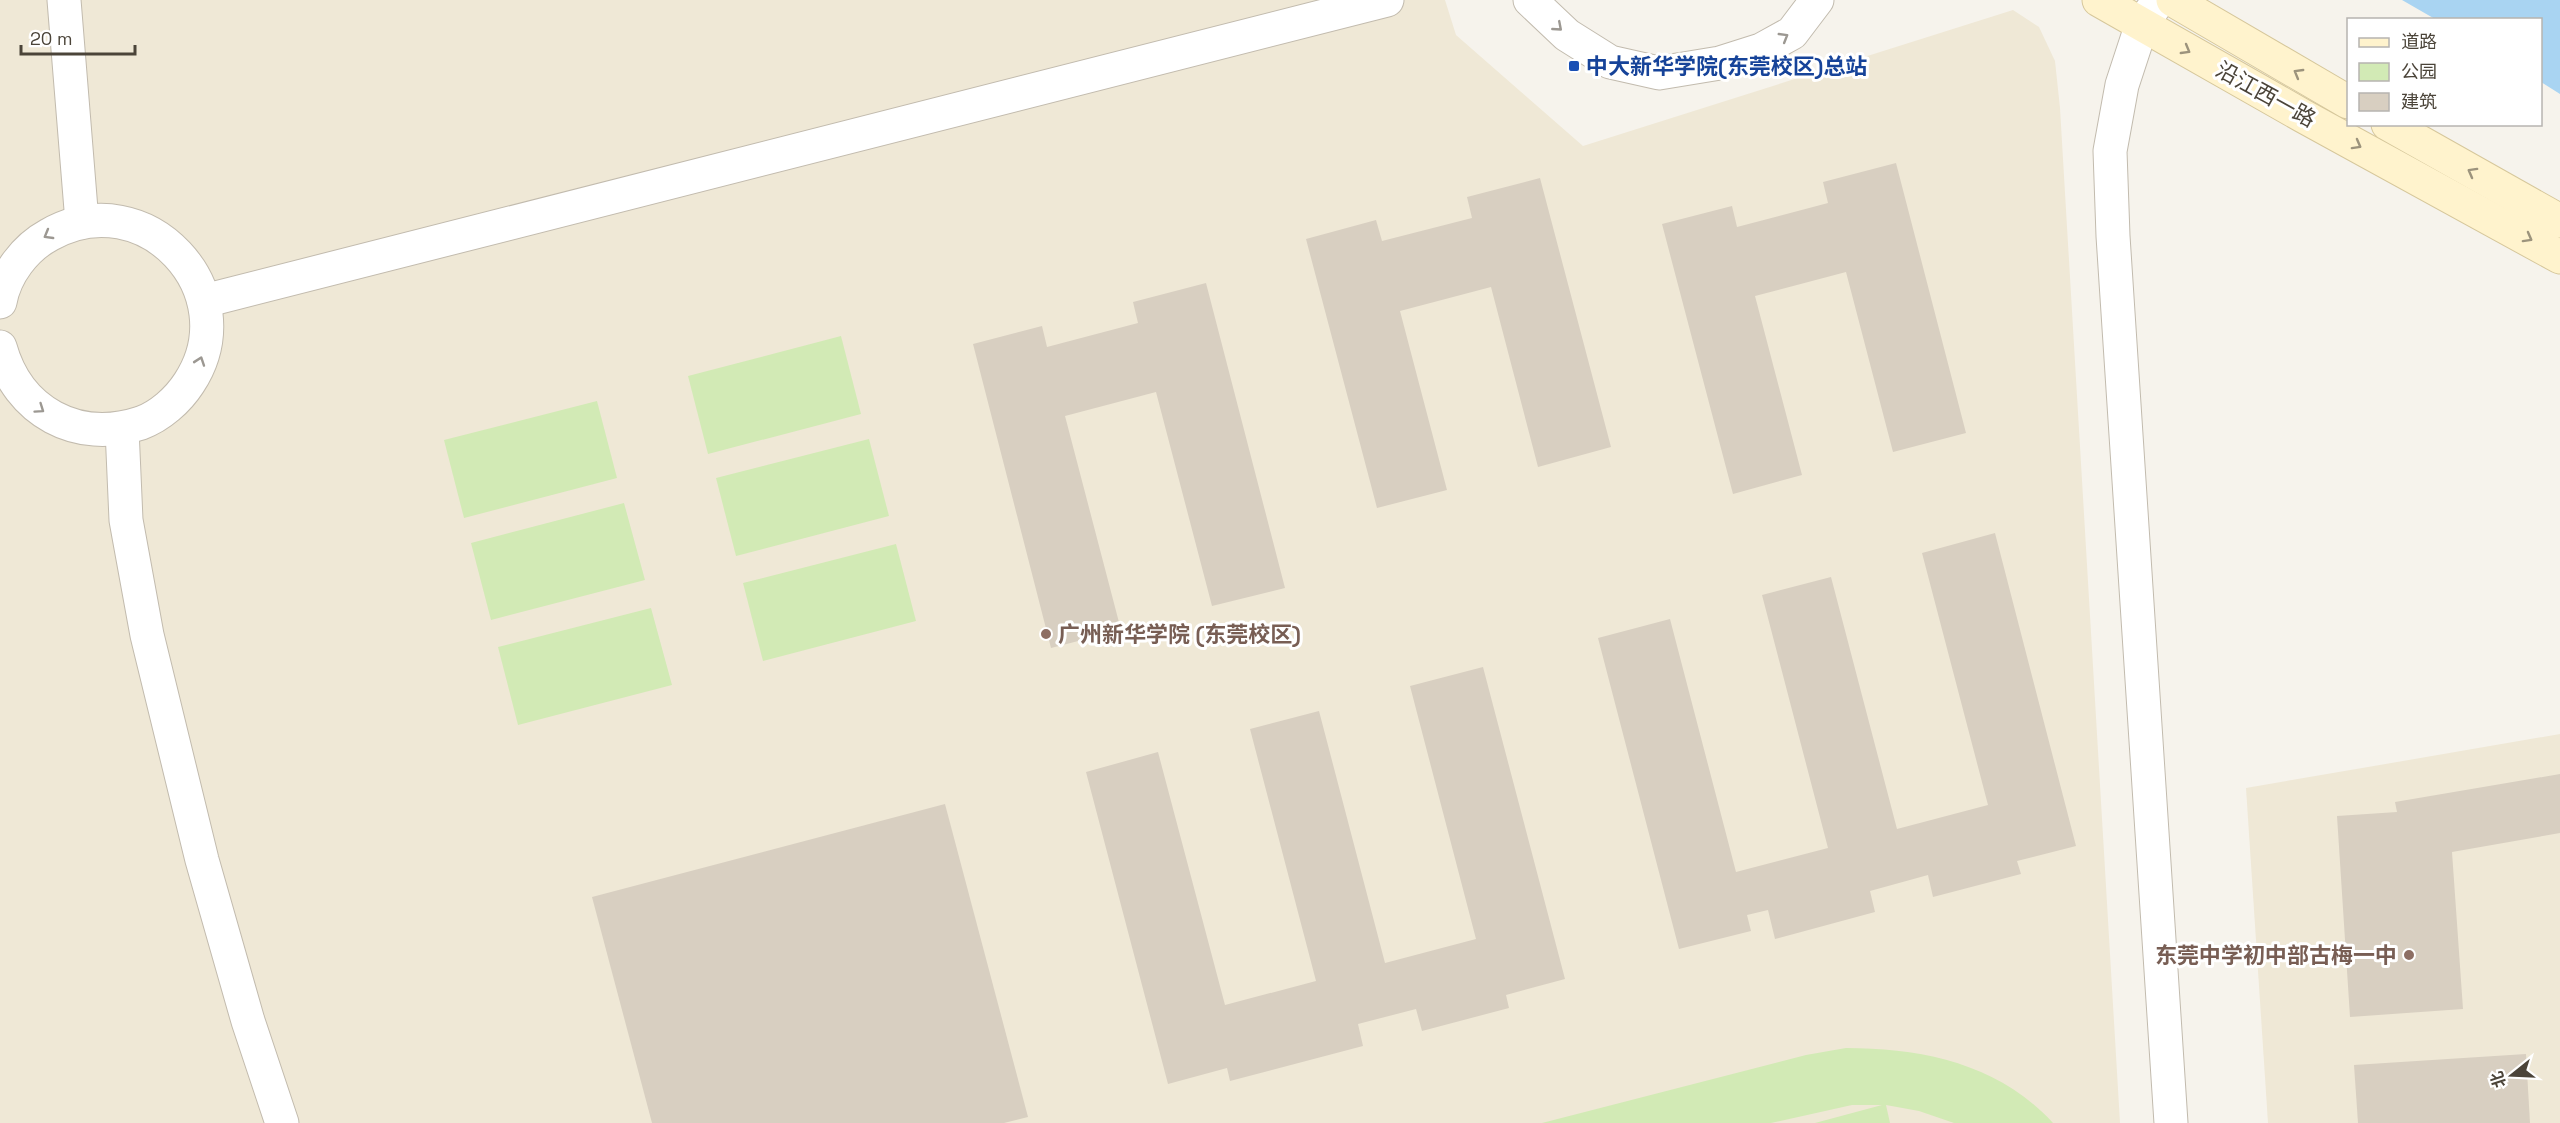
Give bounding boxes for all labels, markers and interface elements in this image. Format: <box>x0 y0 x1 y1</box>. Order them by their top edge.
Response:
scale bar <box>21 18 135 56</box>
legend <box>2347 18 2542 126</box>
one-way arrow <box>1551 20 1561 31</box>
text: 20 m <box>30 27 73 50</box>
text: 道路 <box>2401 30 2437 53</box>
one-way arrow <box>1778 32 1788 44</box>
one-way arrow <box>2180 42 2191 54</box>
place label: 中大新华学院(东莞校区)总站 <box>1586 52 1867 80</box>
street label: 沿江西一路 <box>2211 55 2321 133</box>
marker: 中大新华学院(东莞校区)总站 <box>1567 59 1581 73</box>
text: 公园 <box>2401 60 2437 83</box>
one-way arrow <box>2294 69 2304 81</box>
text: 建筑 <box>2401 90 2437 113</box>
one-way arrow <box>2350 138 2361 149</box>
one-way arrow <box>2468 168 2478 179</box>
one-way arrow <box>44 228 55 239</box>
one-way arrow <box>2521 231 2532 243</box>
one-way arrow <box>193 356 206 367</box>
one-way arrow <box>34 402 45 413</box>
place label: 广州新华学院 (东莞校区) <box>1058 620 1301 648</box>
marker: 广州新华学院 (东莞校区) <box>1039 627 1053 641</box>
place label: 东莞中学初中部古梅一中 <box>2155 941 2397 969</box>
marker: 东莞中学初中部古梅一中 <box>2402 948 2416 962</box>
north arrow <box>2482 1045 2542 1105</box>
text: 北 <box>2486 1069 2511 1090</box>

